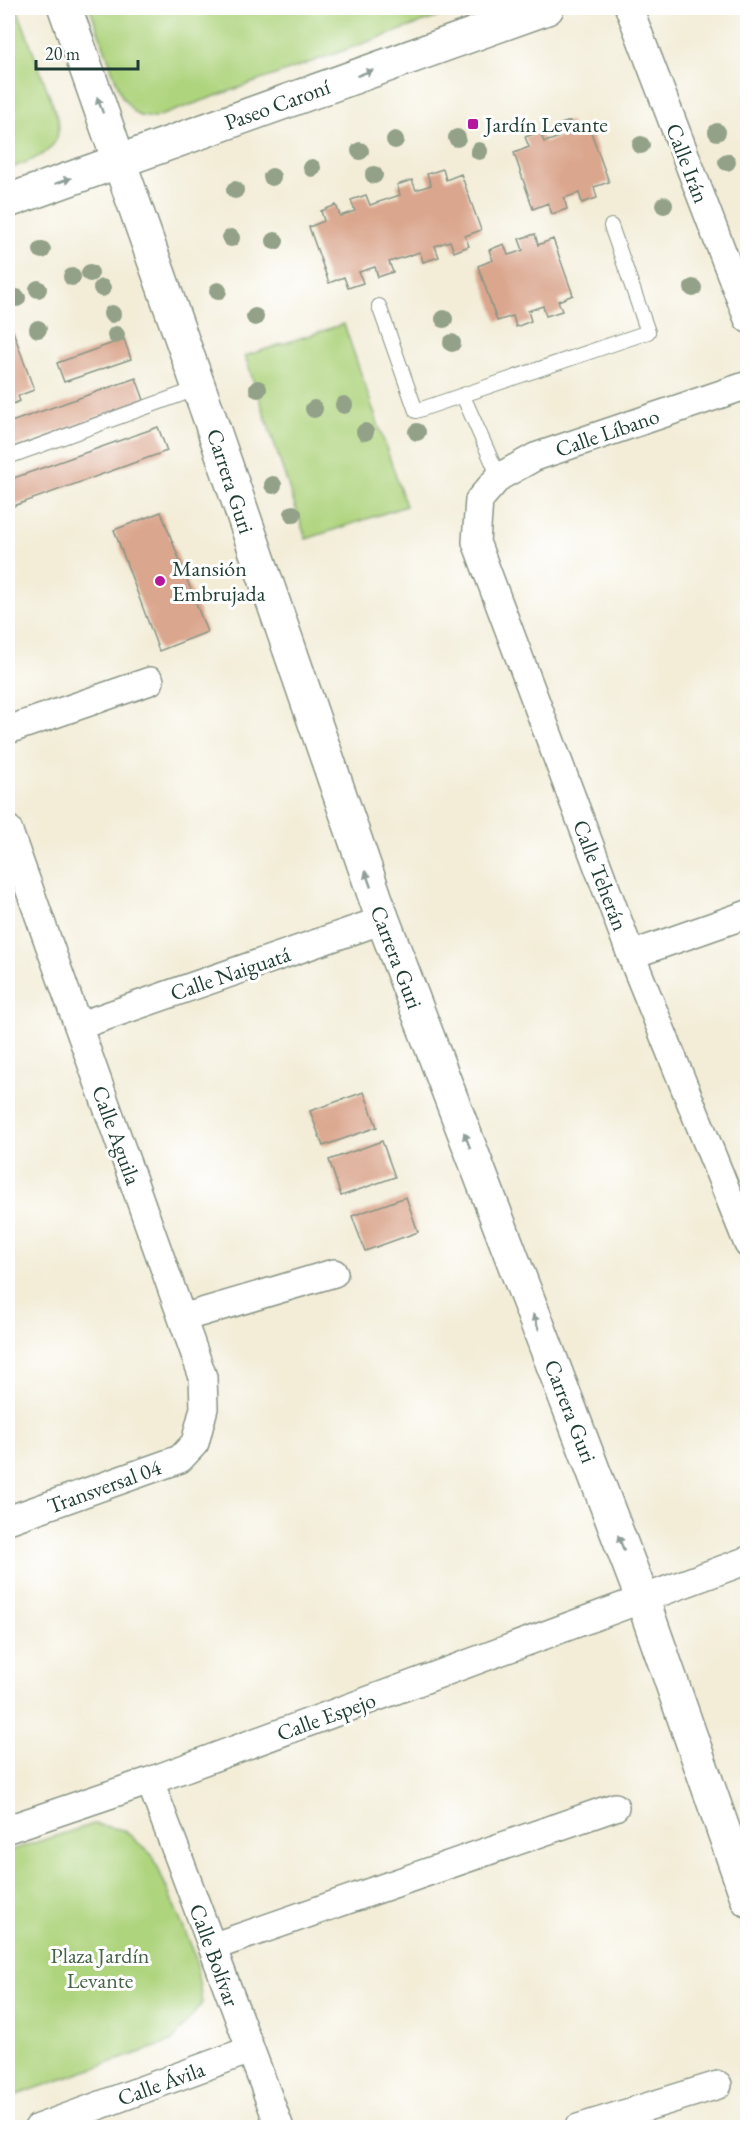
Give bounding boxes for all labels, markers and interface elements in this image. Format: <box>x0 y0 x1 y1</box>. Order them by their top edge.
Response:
scale bar <box>36 33 138 71</box>
text: 20 m <box>45 42 80 65</box>
one-way arrow <box>356 68 374 77</box>
street label: Paseo Caroní <box>220 72 334 137</box>
one-way arrow <box>95 96 105 114</box>
place label: Jardín Levante <box>483 110 608 139</box>
marker: Jardín Levante <box>466 117 480 131</box>
street label: Calle Irán <box>659 119 716 208</box>
one-way arrow <box>54 176 72 186</box>
street label: Calle Líbano <box>551 401 663 464</box>
street label: Carrera Guri <box>200 425 261 537</box>
place label: Mansión Embrujada <box>172 554 266 608</box>
marker: Mansión Embrujada <box>153 574 167 588</box>
street label: Calle Teherán <box>566 816 635 935</box>
one-way arrow <box>363 870 373 888</box>
street label: Carrera Guri <box>364 901 430 1013</box>
street label: Calle Naiguatá <box>166 939 294 1008</box>
street label: Calle Aguila <box>85 1081 148 1189</box>
one-way arrow <box>461 1131 471 1149</box>
one-way arrow <box>531 1313 541 1331</box>
street label: Carrera Guri <box>538 1355 604 1467</box>
street label: Transversal 04 <box>43 1452 165 1520</box>
one-way arrow <box>616 1534 626 1552</box>
street label: Calle Espejo <box>273 1685 380 1748</box>
street label: Calle Bolívar <box>183 1900 247 2011</box>
park label: Plaza Jardín Levante <box>51 1941 150 1995</box>
street label: Calle Ávila <box>114 2054 209 2113</box>

